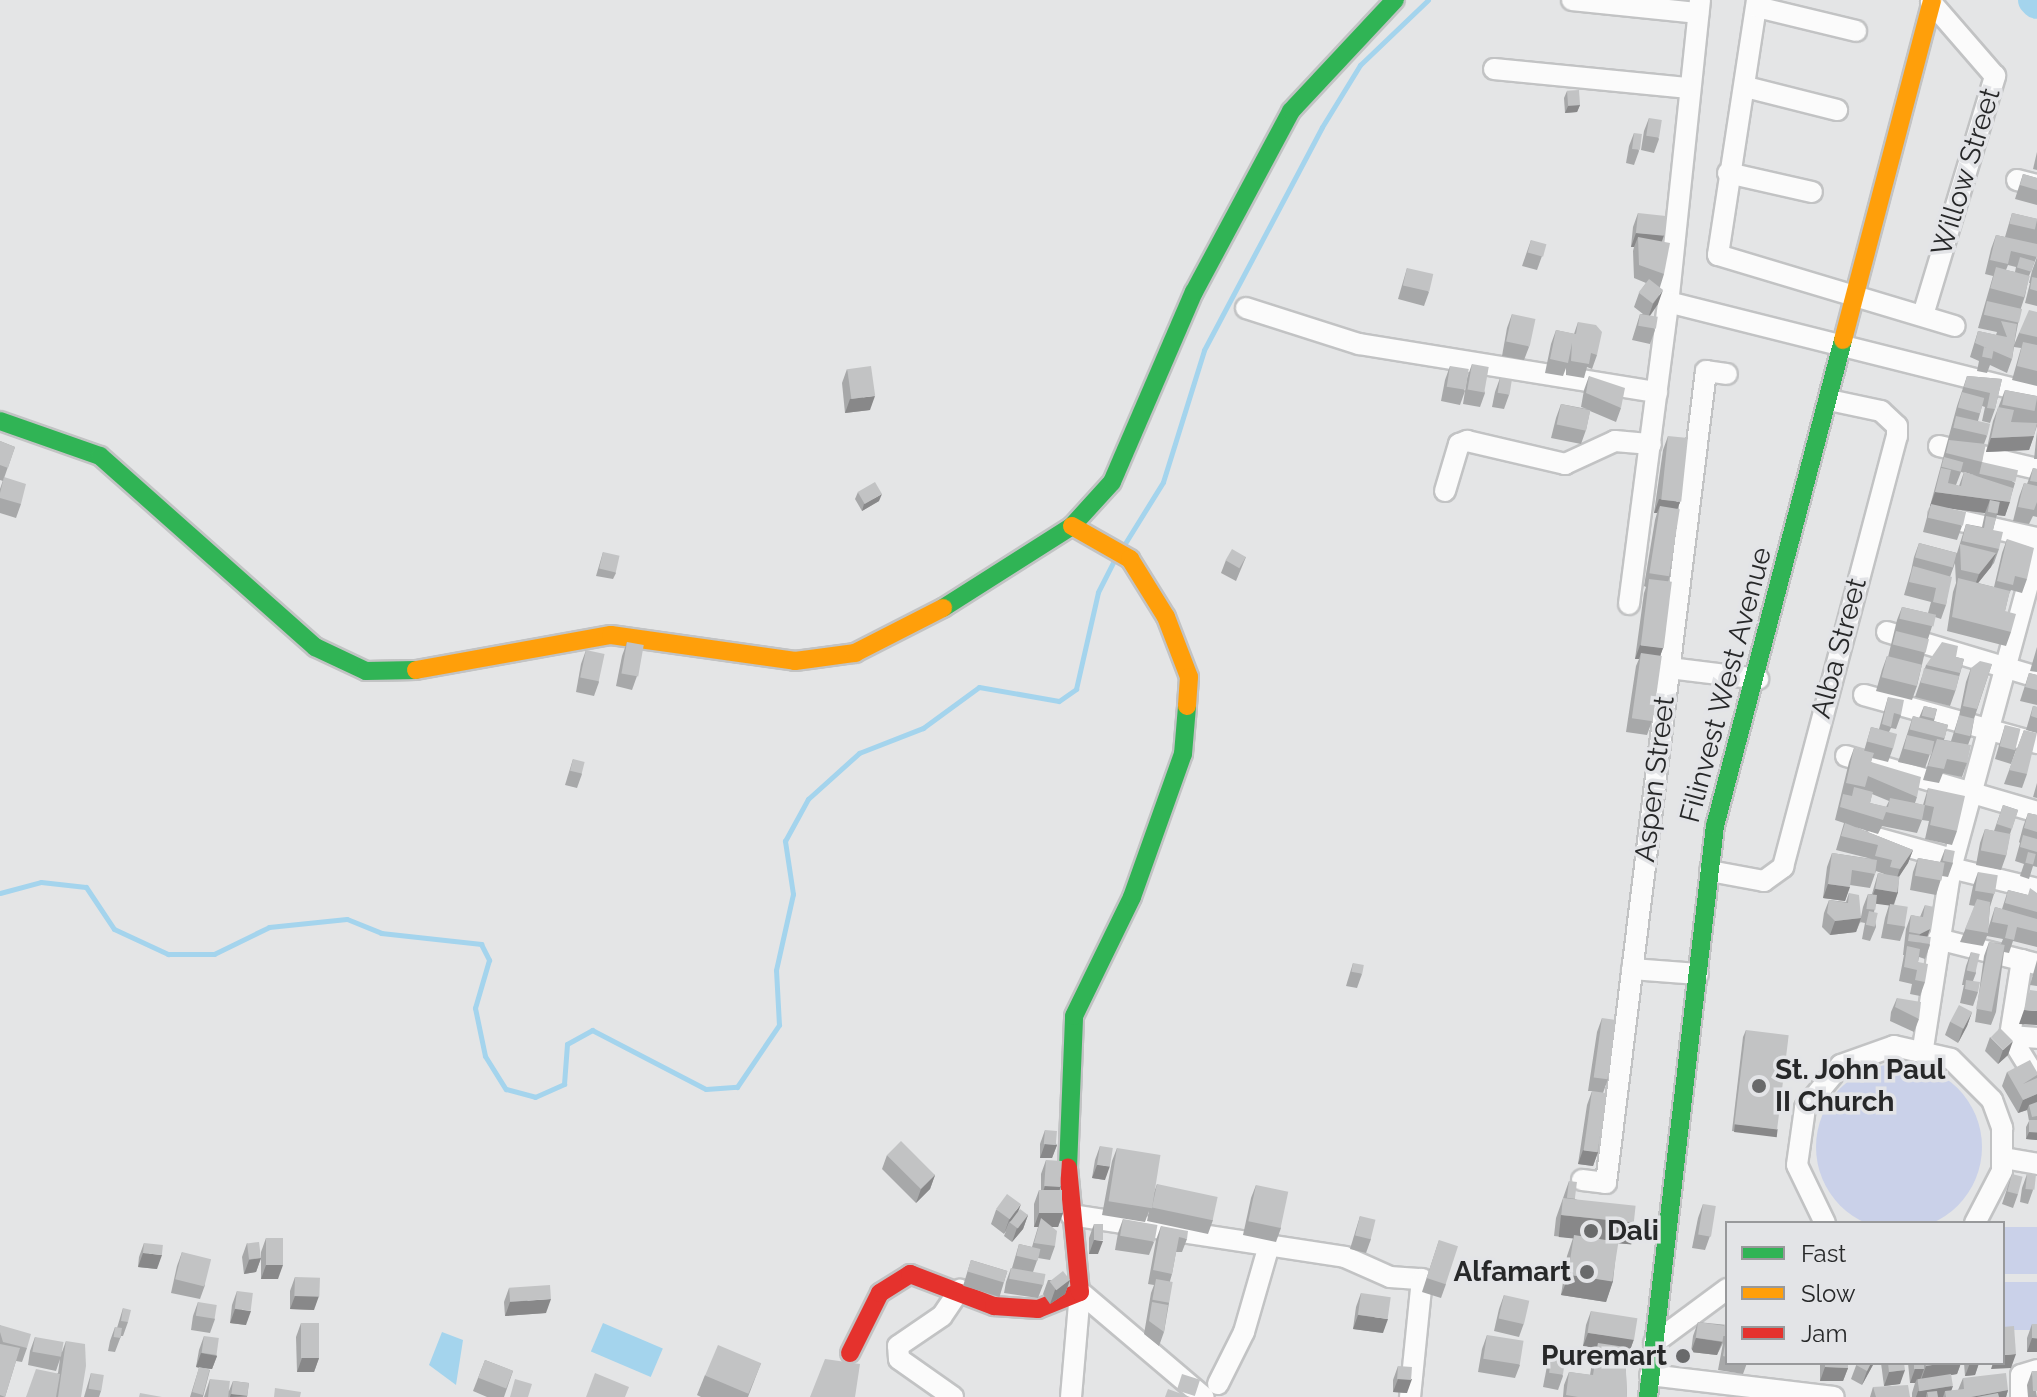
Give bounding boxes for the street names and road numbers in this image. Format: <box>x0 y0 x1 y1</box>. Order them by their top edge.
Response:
street label: Willow Street <box>1924 84 2008 260</box>
street label: Filinvest West Avenue <box>1673 543 1779 827</box>
street label: Alba Street <box>1804 574 1874 722</box>
street label: Aspen Street <box>1628 694 1682 864</box>

